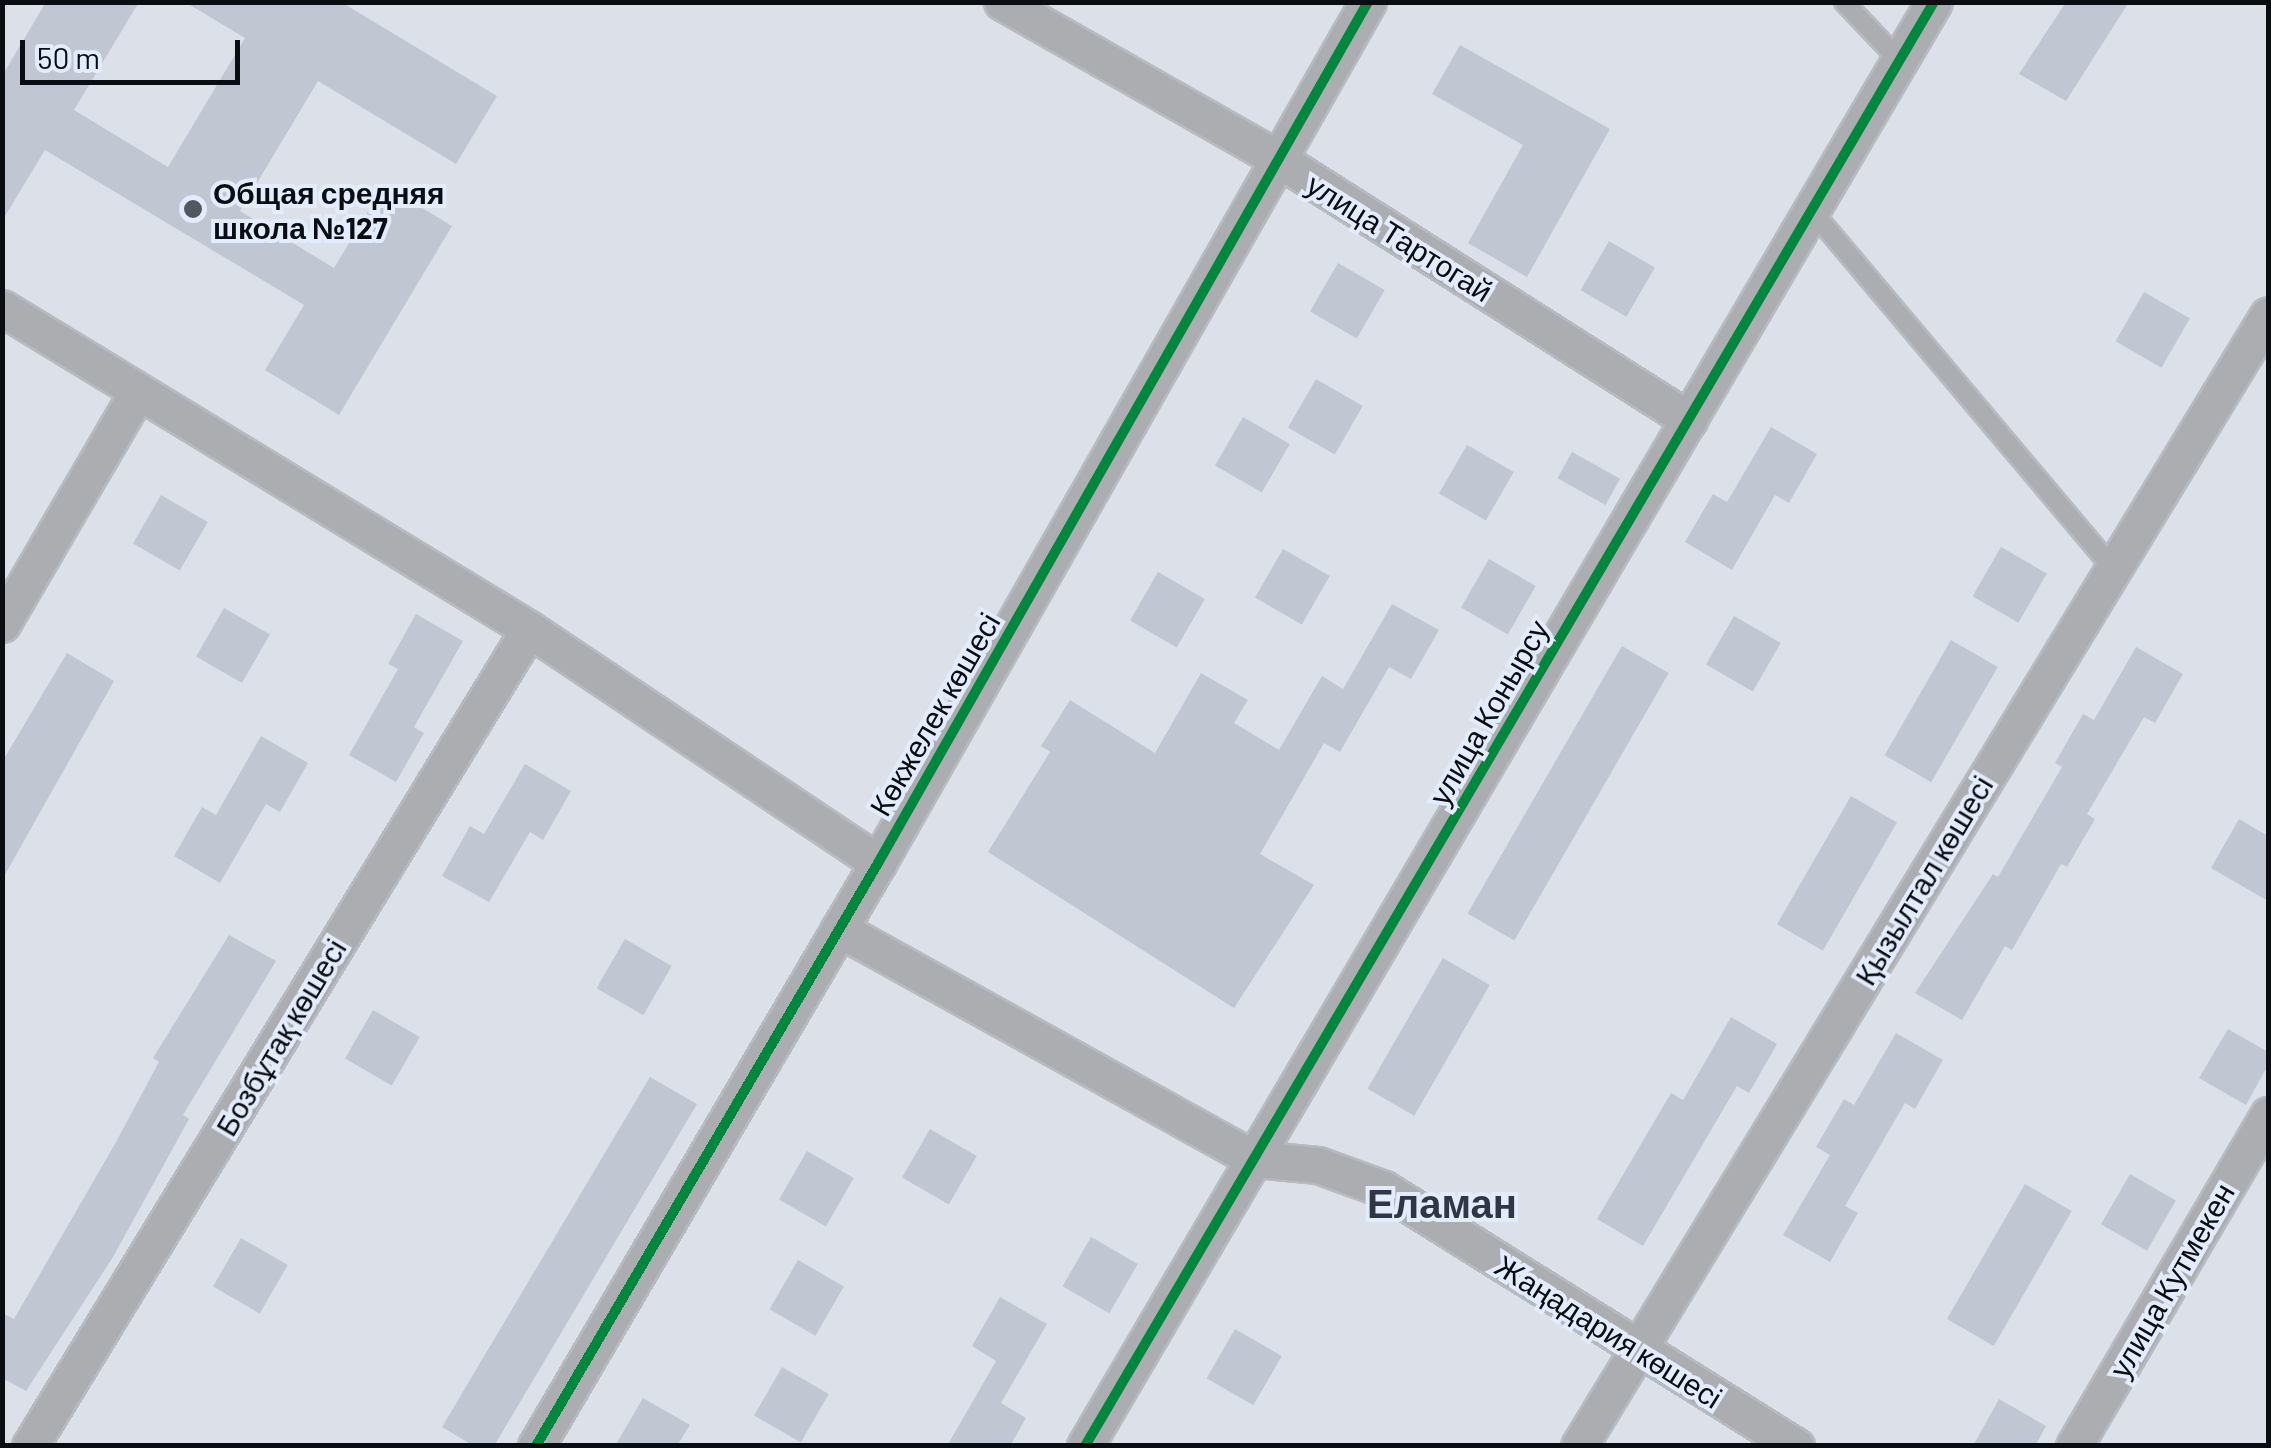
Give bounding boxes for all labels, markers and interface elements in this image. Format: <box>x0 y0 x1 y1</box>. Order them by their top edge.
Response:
scale bar <box>25 20 245 82</box>
text: 50 m <box>37 39 100 75</box>
street label: улица Тартогай <box>1301 166 1499 308</box>
place label: Общая средняя школа №127 <box>213 174 445 244</box>
marker: Общая средняя школа №127 <box>182 198 204 220</box>
street label: Көкжелек көшесі <box>861 606 1007 822</box>
street label: улица Конырсу <box>1421 613 1555 811</box>
street label: Қызылтал көшесі <box>1846 769 2000 991</box>
street label: Бозбұтақ көшесі <box>207 932 353 1142</box>
street label: улица Кутмекен <box>2101 1176 2241 1384</box>
district label: Еламан <box>1367 1178 1517 1226</box>
street label: Жаңадария көшесі <box>1489 1247 1729 1415</box>

